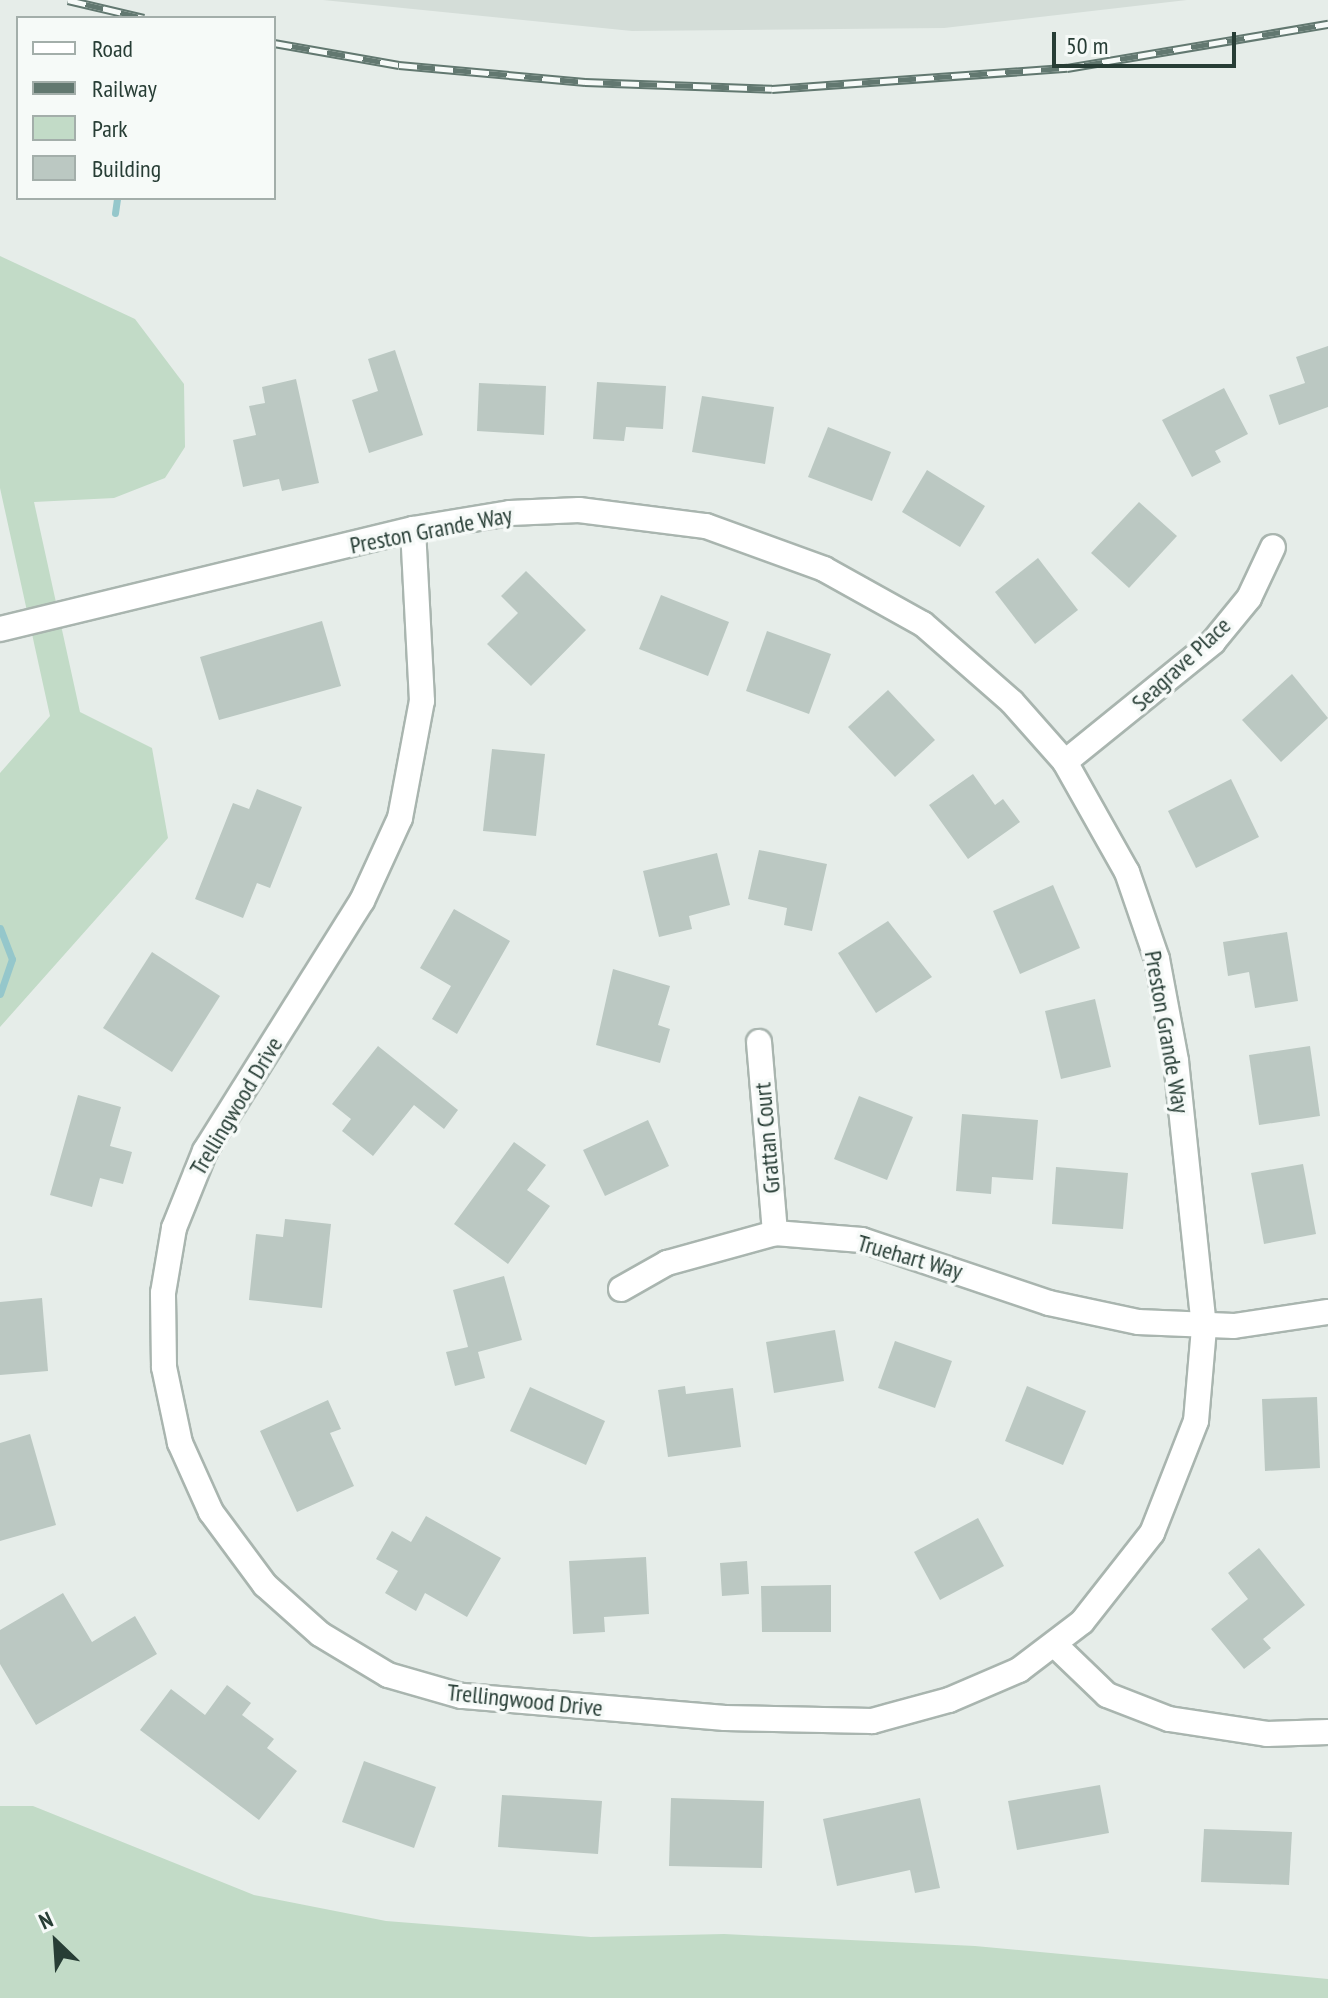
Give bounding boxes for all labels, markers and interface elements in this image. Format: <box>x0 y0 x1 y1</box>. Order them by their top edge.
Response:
legend <box>16 16 276 200</box>
scale bar <box>1056 16 1240 66</box>
text: 50 m <box>1066 30 1108 61</box>
text: Road <box>92 33 133 64</box>
text: Railway <box>92 73 157 104</box>
text: Park <box>92 113 128 144</box>
text: Building <box>92 153 161 184</box>
street label: Preston Grande Way <box>347 500 515 560</box>
street label: Seagrave Place <box>1126 611 1236 717</box>
street label: Preston Grande Way <box>1138 948 1196 1116</box>
street label: Trellingwood Drive <box>183 1032 289 1180</box>
street label: Grattan Court <box>748 1081 786 1195</box>
street label: Truehart Way <box>854 1228 966 1286</box>
street label: Trellingwood Drive <box>446 1678 604 1722</box>
north arrow <box>16 1902 96 1982</box>
text: N <box>35 1905 57 1935</box>

